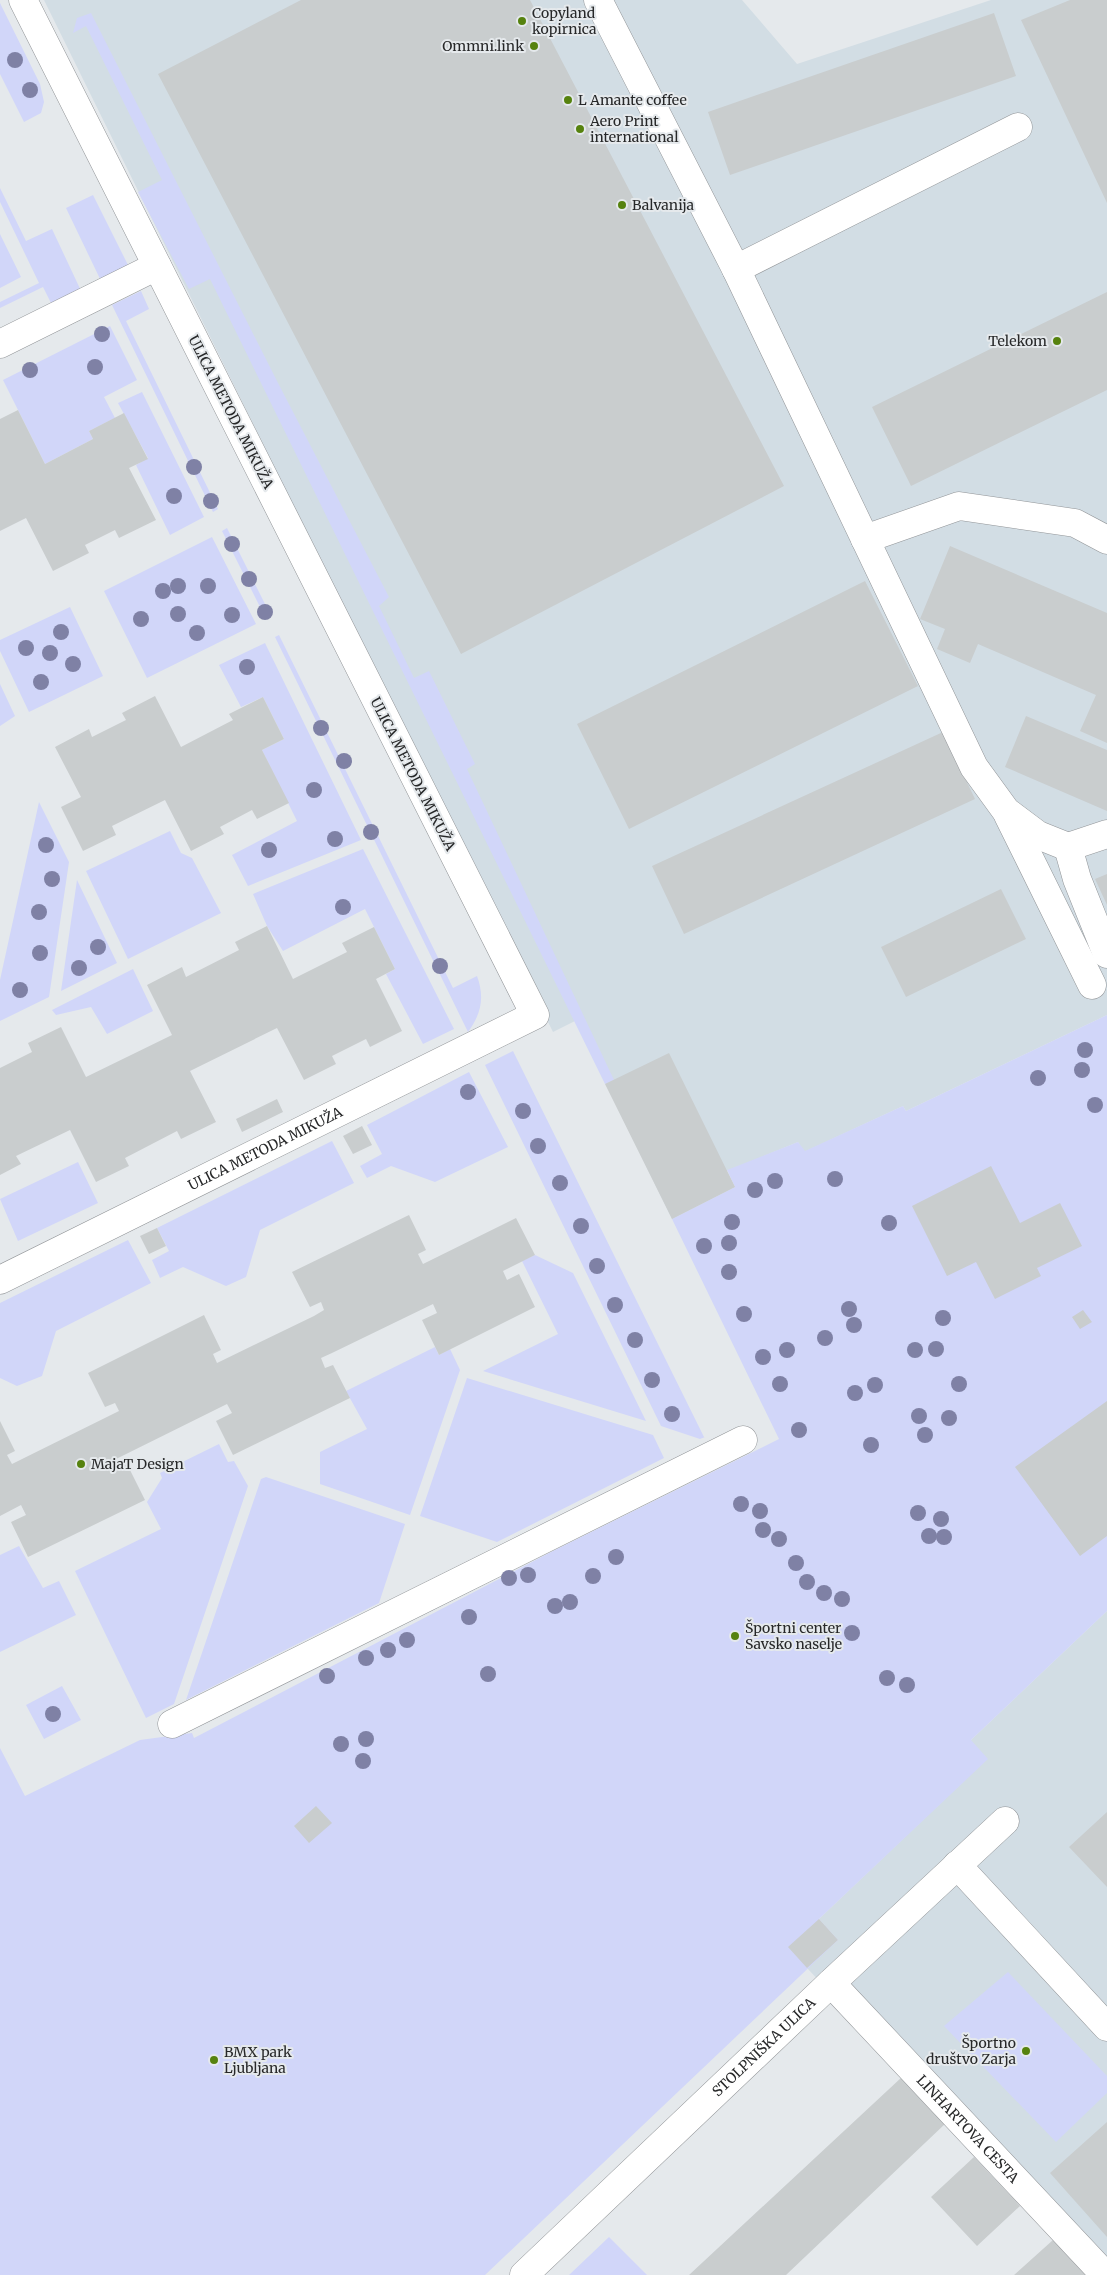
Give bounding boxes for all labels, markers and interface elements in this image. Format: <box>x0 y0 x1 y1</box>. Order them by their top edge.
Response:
place label: Copyland kopirnica <box>532 4 597 38</box>
marker: Copyland kopirnica <box>516 15 528 27</box>
place label: Ommni.link <box>442 37 524 55</box>
marker: Ommni.link <box>528 40 540 52</box>
place label: L Amante coffee <box>578 91 687 109</box>
marker: L Amante coffee <box>562 94 574 106</box>
place label: Aero Print international <box>589 112 679 146</box>
marker: Aero Print international <box>574 123 586 135</box>
place label: Balvanija <box>632 196 695 214</box>
marker: Balvanija <box>616 199 628 211</box>
street label: ULICA METODA MIKUŽA <box>184 332 278 492</box>
place label: Telekom <box>988 332 1047 350</box>
marker: Telekom <box>1051 335 1063 347</box>
street label: ULICA METODA MIKUŽA <box>366 694 460 854</box>
street label: ULICA METODA MIKUŽA <box>185 1103 346 1194</box>
place label: MajaT Design <box>91 1455 184 1473</box>
marker: MajaT Design <box>75 1458 87 1470</box>
place label: Športni center Savsko naselje <box>745 1619 842 1653</box>
marker: Športni center Savsko naselje <box>729 1630 741 1642</box>
street label: STOLPNIŠKA ULICA <box>708 1993 819 2100</box>
place label: Športno društvo Zarja <box>926 2034 1016 2068</box>
place label: BMX park Ljubljana <box>224 2043 292 2077</box>
marker: Športno društvo Zarja <box>1020 2045 1032 2057</box>
marker: BMX park Ljubljana <box>208 2054 220 2066</box>
street label: LINHARTOVA CESTA <box>913 2071 1023 2187</box>

